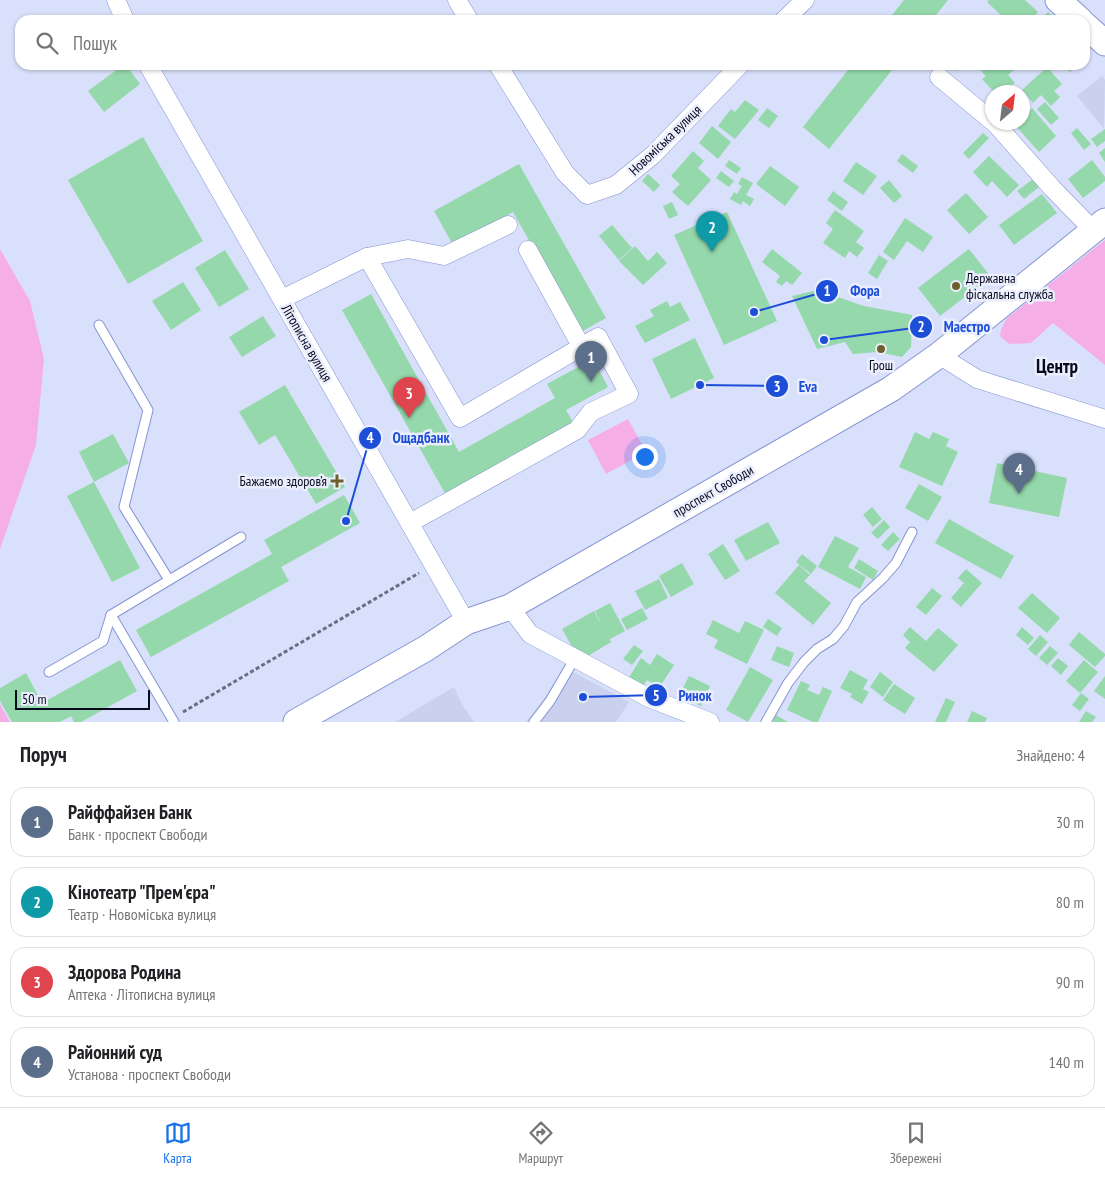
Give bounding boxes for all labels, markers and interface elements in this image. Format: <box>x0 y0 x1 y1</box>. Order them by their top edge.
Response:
search box <box>15 15 1090 70</box>
icon: search <box>33 29 61 57</box>
text: Пошук <box>73 31 117 55</box>
north arrow <box>985 85 1030 130</box>
street label: Новоміська вулиця <box>625 101 705 179</box>
pin: 2 <box>696 211 728 252</box>
place label: Державна фіскальна служба <box>966 269 1053 303</box>
callout: Фора <box>815 276 890 306</box>
marker: Державна фіскальна служба <box>950 280 962 292</box>
text: 1 <box>823 281 831 300</box>
text: Фора <box>850 281 880 300</box>
street label: Літописна вулиця <box>277 300 336 385</box>
callout: Маестро <box>909 312 1000 342</box>
text: 2 <box>917 317 925 336</box>
text: Маестро <box>944 317 991 336</box>
pin: 1 <box>575 341 607 382</box>
marker: Грош <box>875 343 887 355</box>
district label: Центр <box>1036 354 1079 378</box>
place label: Грош <box>869 356 893 374</box>
callout: Eva <box>764 371 828 401</box>
pin: 3 <box>393 377 425 418</box>
text: 3 <box>773 377 781 396</box>
text: Eva <box>799 377 817 396</box>
callout: Ощадбанк <box>357 423 459 453</box>
text: 4 <box>366 428 374 447</box>
text: Ощадбанк <box>392 428 450 447</box>
your location <box>632 444 658 470</box>
pin: 4 <box>1003 453 1035 494</box>
street label: проспект Свободи <box>670 461 756 521</box>
place label: Бажаємо здоров’я <box>240 472 327 490</box>
marker: Бажаємо здоров’я <box>331 475 343 487</box>
callout: Ринок <box>643 680 721 710</box>
text: 5 <box>652 686 660 705</box>
text: Ринок <box>678 686 712 705</box>
scale bar <box>15 687 150 710</box>
text: 50 m <box>22 690 47 708</box>
text: Поруч <box>20 741 67 768</box>
text: Знайдено: 4 <box>1016 745 1085 765</box>
text: Райффайзен Банк <box>68 800 192 824</box>
text: 1 <box>33 812 41 832</box>
text: 30 m <box>1056 812 1084 832</box>
text: Банк · проспект Свободи <box>68 824 208 844</box>
text: Кінотеатр "Прем'єра" <box>68 880 216 904</box>
text: 2 <box>33 892 41 912</box>
text: 80 m <box>1056 892 1084 912</box>
text: Театр · Новоміська вулиця <box>68 904 216 924</box>
text: Здорова Родина <box>68 960 181 984</box>
text: 3 <box>33 972 41 992</box>
text: 90 m <box>1056 972 1084 992</box>
text: Аптека · Літописна вулиця <box>68 984 216 1004</box>
text: Районний суд <box>68 1040 162 1064</box>
text: 4 <box>33 1052 41 1072</box>
text: 140 m <box>1049 1052 1084 1072</box>
text: Установа · проспект Свободи <box>68 1064 231 1084</box>
tab: Карта <box>163 1119 192 1167</box>
tab: Маршрут <box>518 1119 563 1167</box>
tab: Збережені <box>890 1119 942 1167</box>

